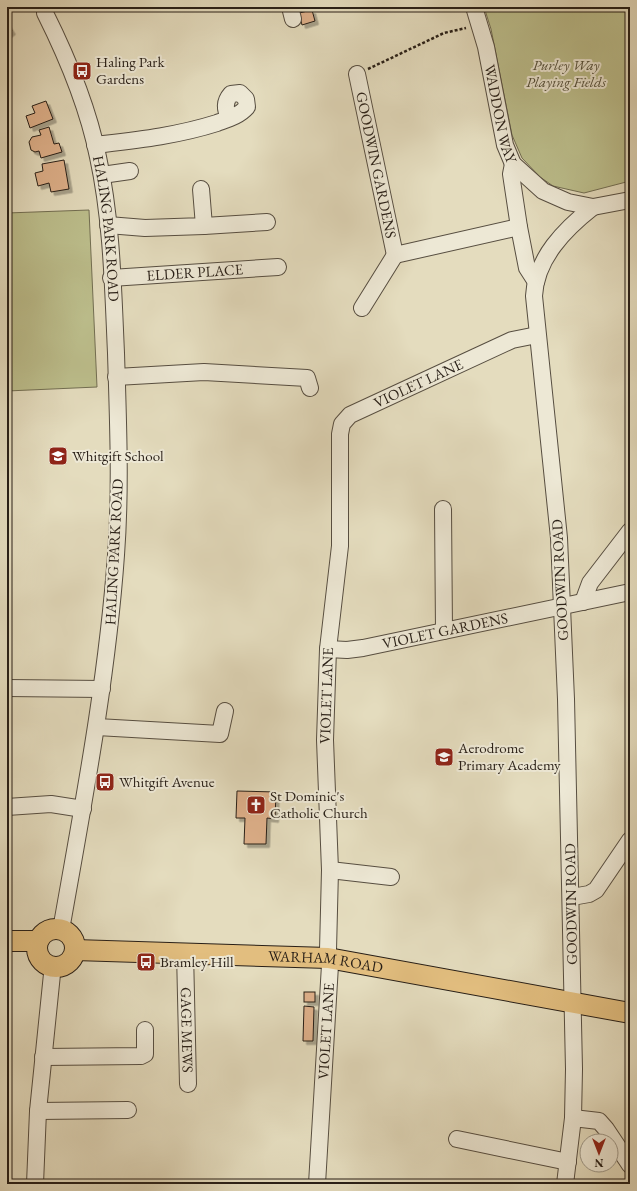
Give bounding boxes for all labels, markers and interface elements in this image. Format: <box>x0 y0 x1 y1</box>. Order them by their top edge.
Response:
place label: Haling Park Gardens <box>96 52 165 88</box>
park label: Purley Way Playing Fields <box>526 55 607 91</box>
bus stop icon: Haling Park Gardens <box>71 60 93 82</box>
street label: WADDON WAY <box>481 63 522 167</box>
street label: GOODWIN GARDENS <box>352 90 401 240</box>
street label: HALING PARK ROAD <box>89 154 124 302</box>
street label: ELDER PLACE <box>146 259 244 285</box>
street label: VIOLET LANE <box>370 354 466 412</box>
school or university icon: Whitgift School <box>47 445 69 467</box>
place label: Whitgift School <box>72 446 164 465</box>
street label: HALING PARK ROAD <box>100 478 127 626</box>
street label: GOODWIN ROAD <box>547 519 572 641</box>
street label: VIOLET GARDENS <box>381 608 509 653</box>
street label: VIOLET LANE <box>315 647 337 744</box>
place label: Aerodrome Primary Academy <box>457 738 561 774</box>
school or university icon: Aerodrome Primary Academy <box>433 746 455 768</box>
bus stop icon: Whitgift Avenue <box>94 771 116 793</box>
place label: Whitgift Avenue <box>119 772 215 791</box>
place label: St Dominic's Catholic Church <box>270 786 368 822</box>
church icon: St Dominic's Catholic Church <box>245 794 267 816</box>
street label: GOODWIN ROAD <box>560 843 581 965</box>
street label: WARHAM ROAD <box>268 946 384 977</box>
bus stop icon: Bramley Hill <box>135 951 157 973</box>
place label: Bramley Hill <box>160 952 234 971</box>
street label: VIOLET LANE <box>313 982 338 1080</box>
street label: GAGE MEWS <box>177 987 198 1073</box>
north arrow <box>579 1133 619 1173</box>
text: N <box>594 1156 603 1170</box>

